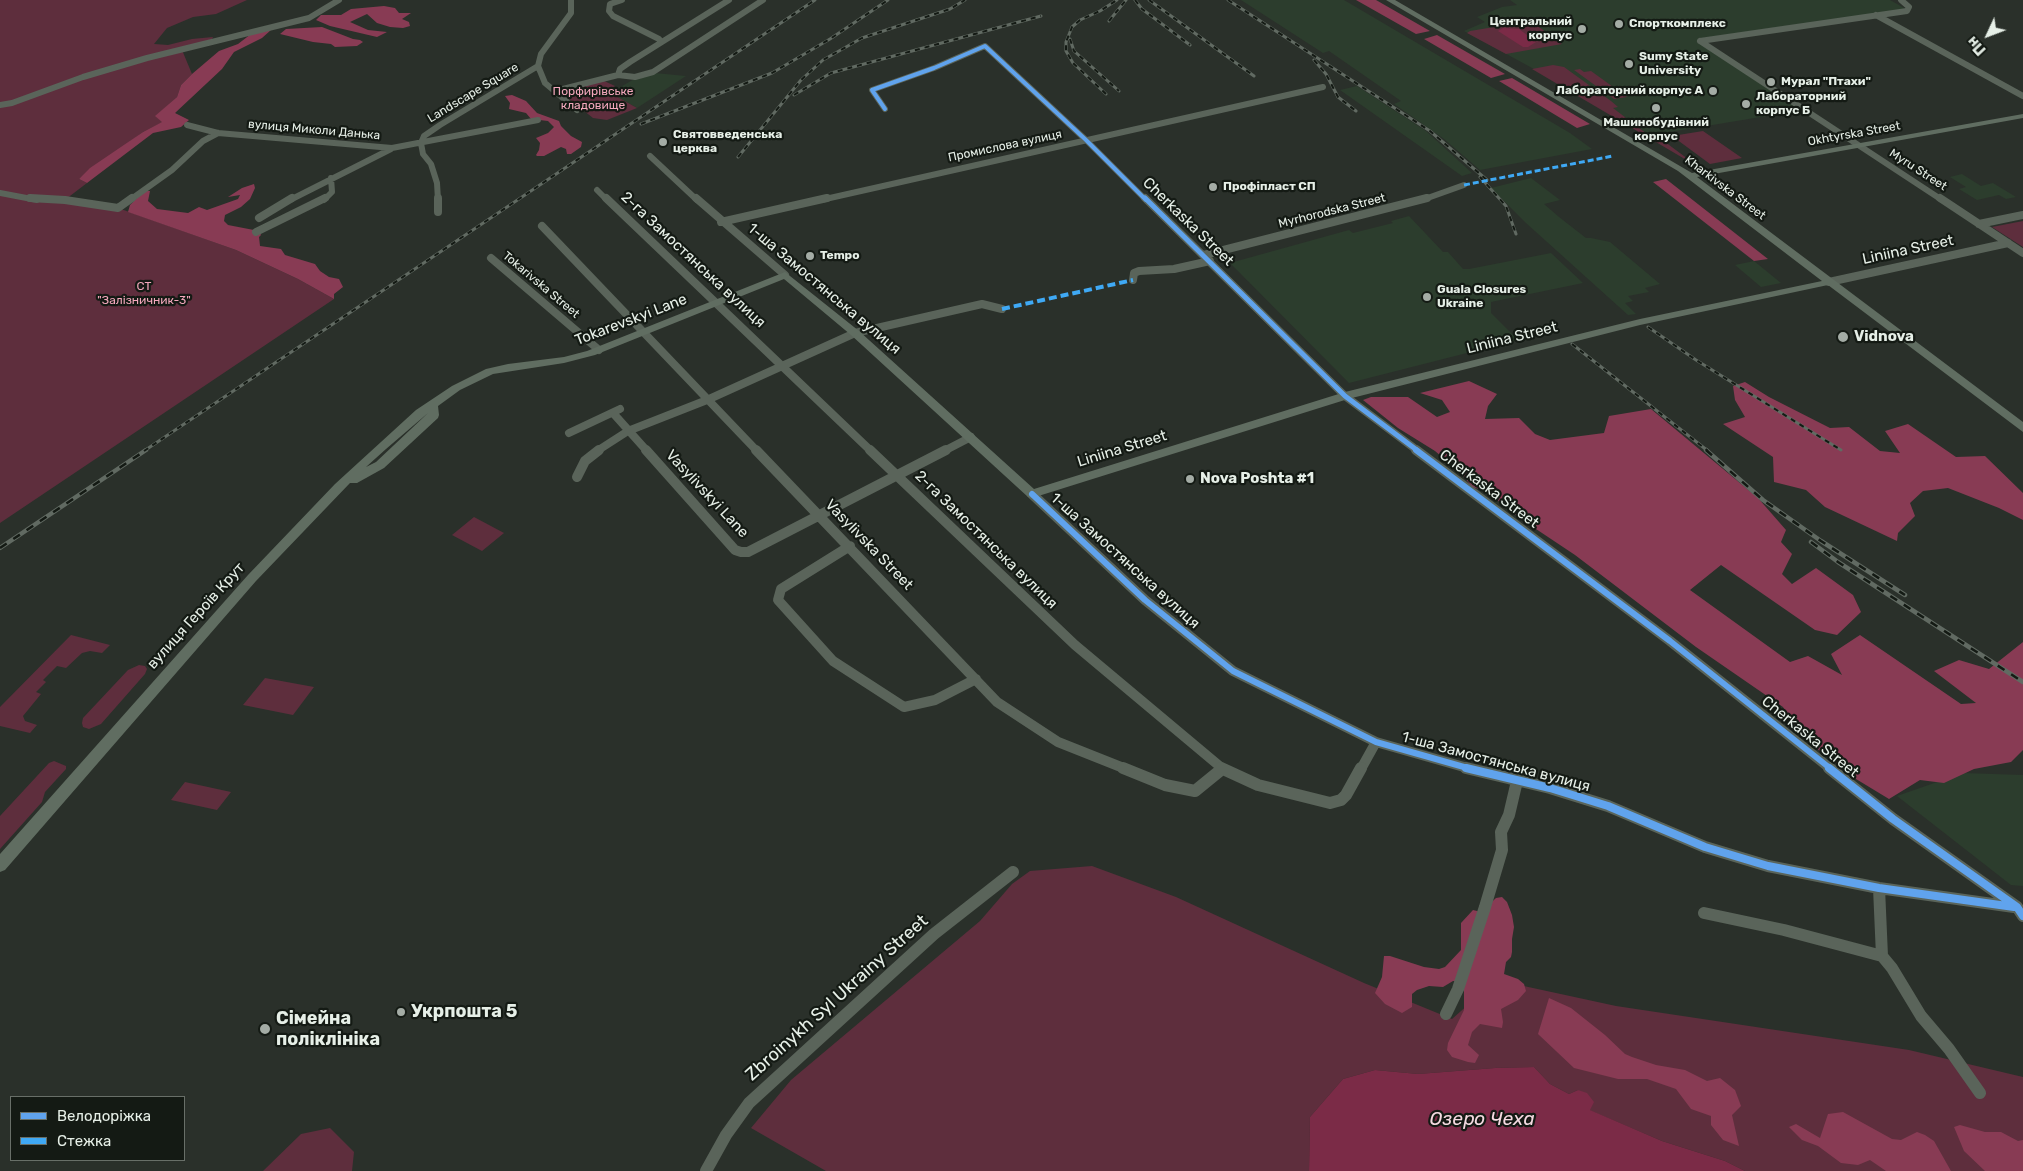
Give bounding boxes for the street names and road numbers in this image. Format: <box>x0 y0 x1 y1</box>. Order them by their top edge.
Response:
street label: Landscape Square <box>425 60 521 126</box>
street label: вулиця Миколи Данька <box>247 117 381 143</box>
street label: Okhtyrska Street <box>1807 119 1901 149</box>
street label: Промислова вулиця <box>947 127 1063 165</box>
street label: Myru Street <box>1887 146 1949 194</box>
street label: Kharkivska Street <box>1682 153 1768 223</box>
street label: Cherkaska Street <box>1139 174 1237 270</box>
street label: 2-га Замостянська вулиця <box>617 188 769 332</box>
street label: Myrhorodska Street <box>1277 191 1387 231</box>
street label: 1-ша Замостянська вулиця <box>744 220 904 358</box>
street label: Liniina Street <box>1861 232 1955 268</box>
street label: Tokarivska Street <box>500 249 582 321</box>
street label: Tokarevskyi Lane <box>572 290 690 350</box>
street label: Liniina Street <box>1465 318 1559 358</box>
street label: Liniina Street <box>1075 427 1169 471</box>
street label: Vasylivskyi Lane <box>662 446 752 542</box>
street label: Cherkaska Street <box>1436 446 1542 532</box>
street label: 2-га Замостянська вулиця <box>911 467 1061 613</box>
street label: 1-ша Замостянська вулиця <box>1047 489 1203 633</box>
street label: Vasylivska Street <box>821 496 917 594</box>
street label: вулиця Героїв Крут <box>144 559 248 673</box>
street label: Cherkaska Street <box>1758 692 1862 782</box>
street label: 1-ша Замостянська вулиця <box>1400 728 1592 796</box>
street label: Zbroinykh Syl Ukrainy Street <box>741 910 933 1086</box>

